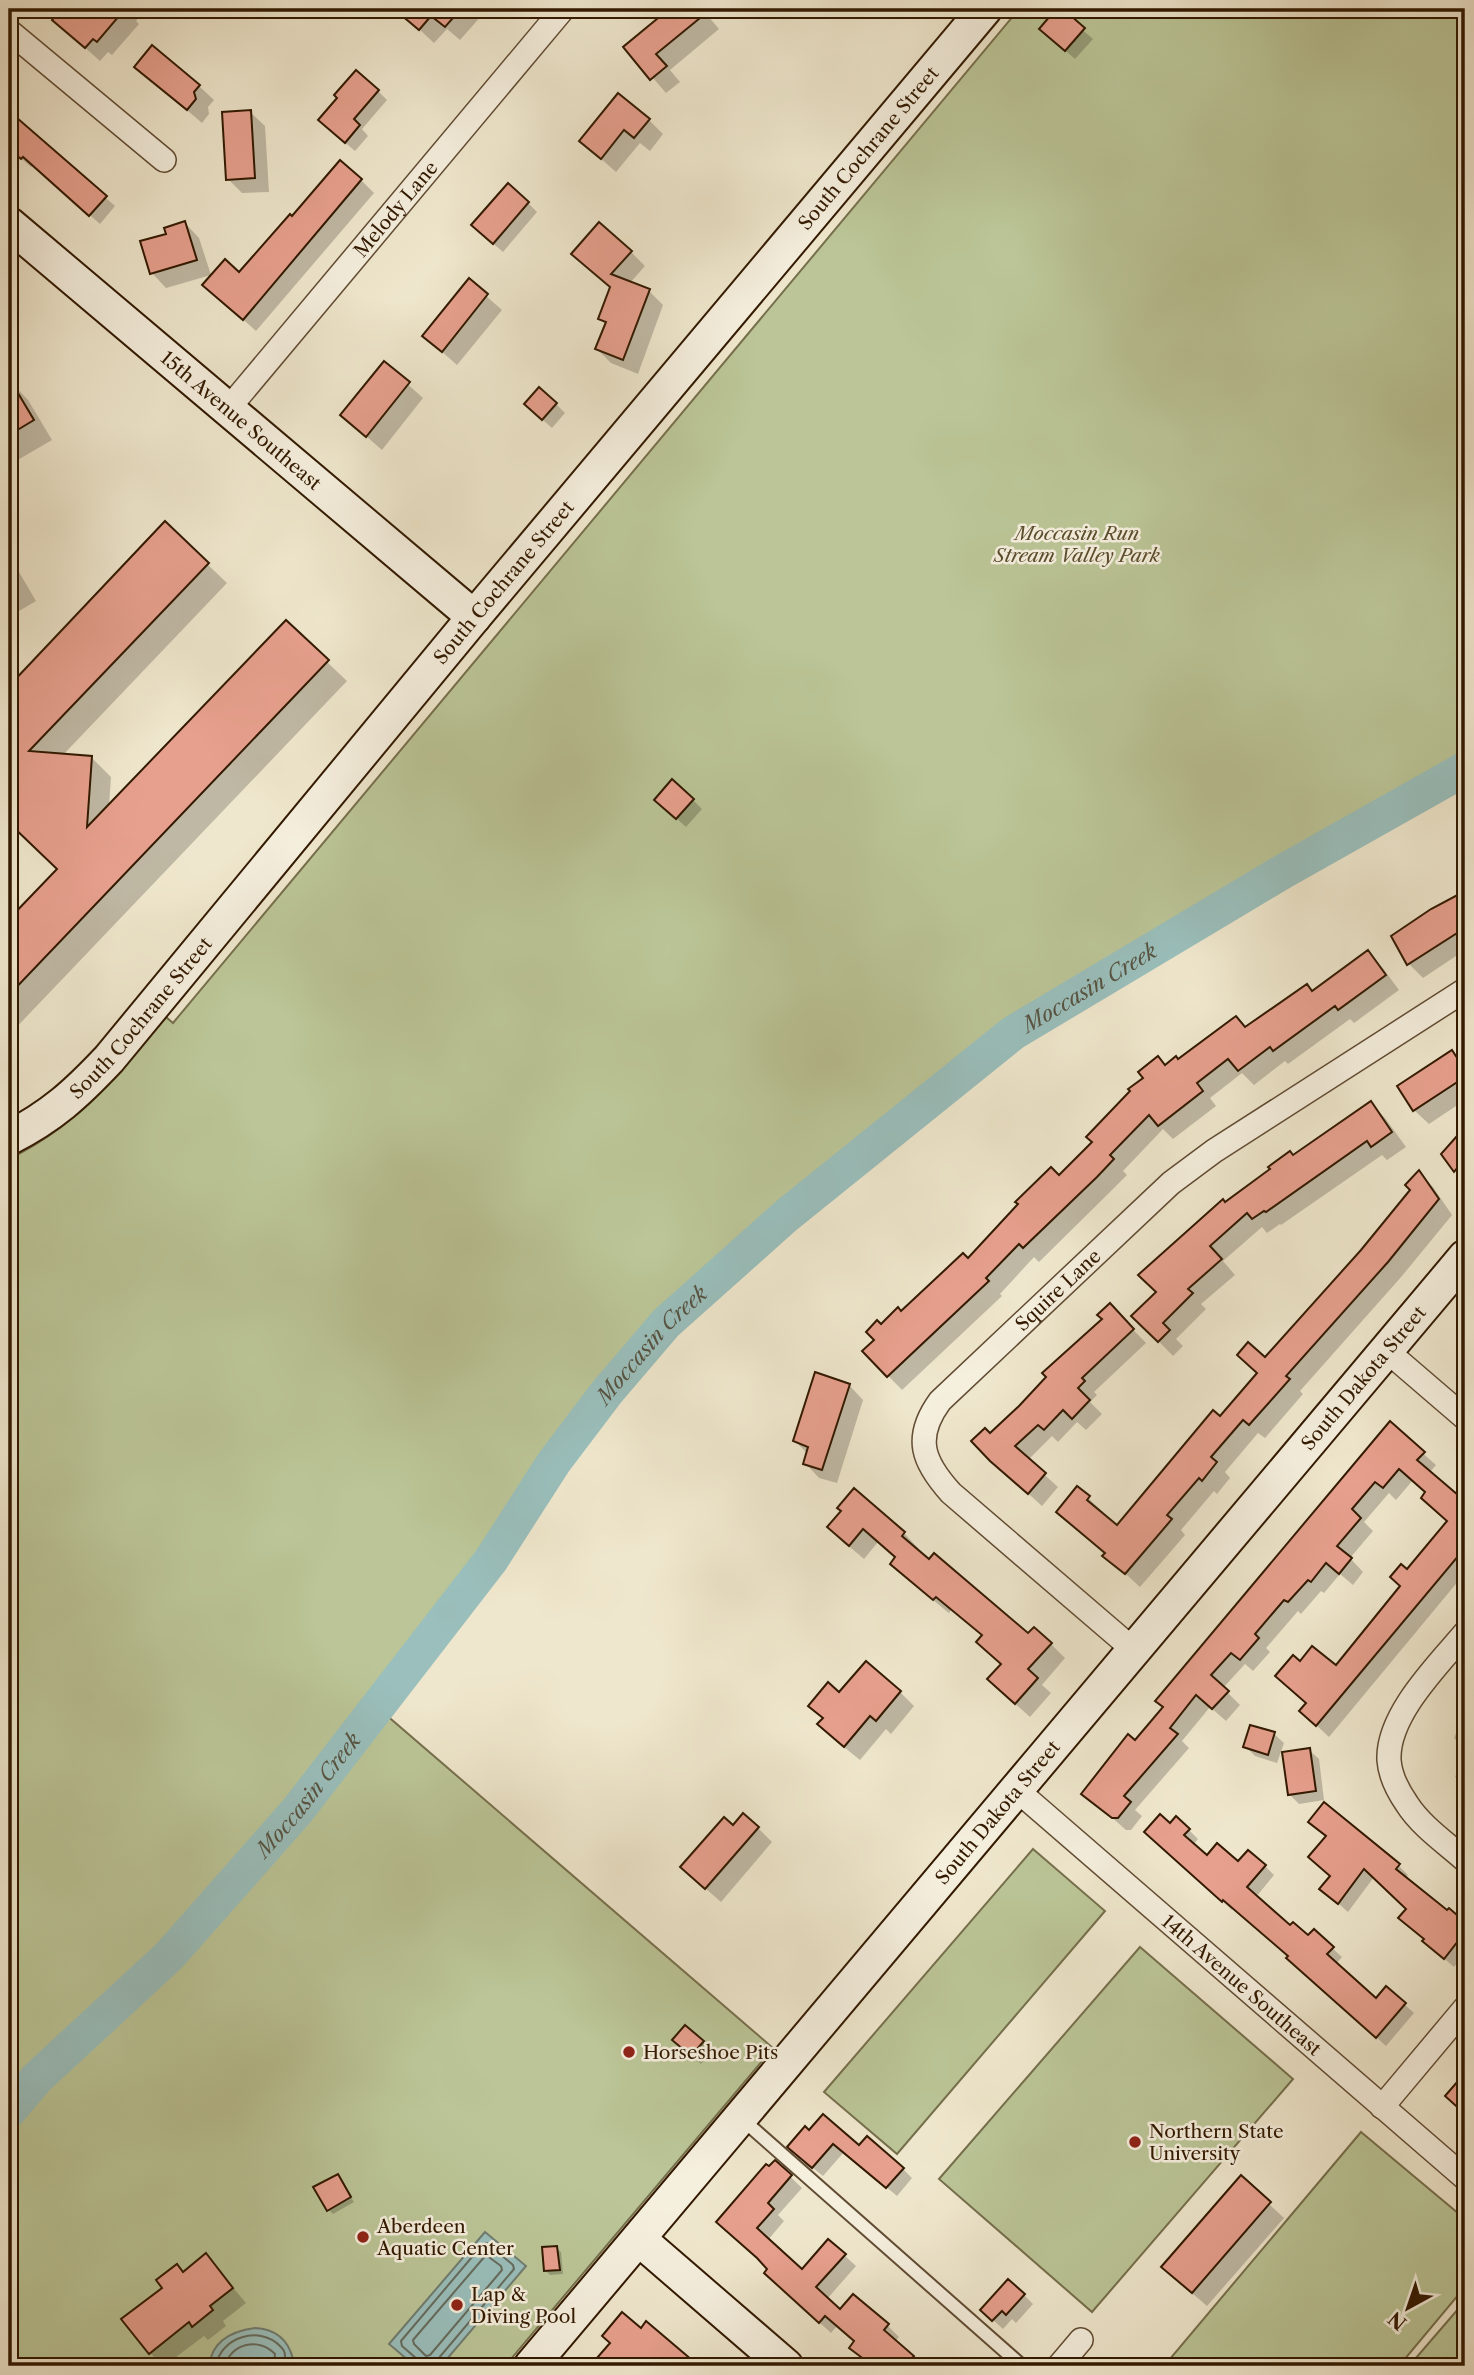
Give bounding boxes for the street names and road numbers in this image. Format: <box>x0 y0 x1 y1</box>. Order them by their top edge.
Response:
street label: South Cochrane Street <box>793 62 943 234</box>
street label: Melody Lane <box>349 156 442 262</box>
street label: 15th Avenue Southeast <box>156 346 326 495</box>
street label: South Cochrane Street <box>429 496 579 669</box>
street label: South Cochrane Street <box>65 932 217 1104</box>
street label: Squire Lane <box>1010 1244 1105 1336</box>
street label: South Dakota Street <box>1296 1301 1431 1455</box>
street label: South Dakota Street <box>930 1735 1065 1889</box>
street label: 14th Avenue Southeast <box>1157 1909 1326 2060</box>

